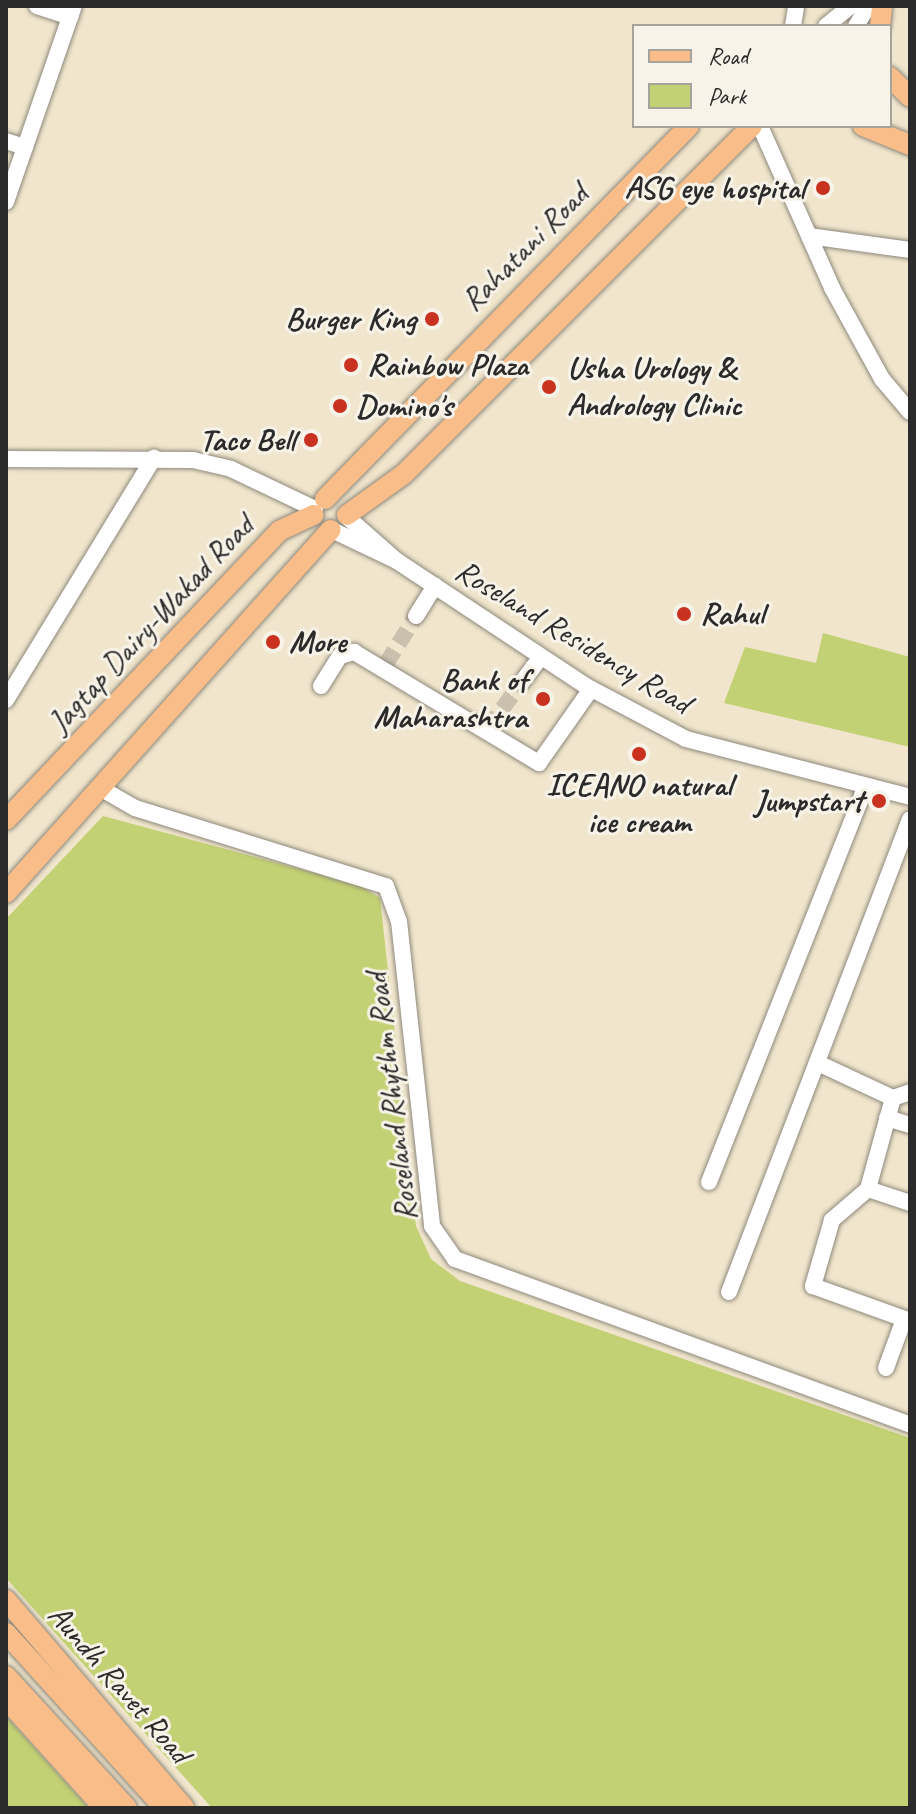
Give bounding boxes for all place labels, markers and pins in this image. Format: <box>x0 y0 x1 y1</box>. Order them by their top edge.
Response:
place label: ASG eye hospital <box>624 169 805 207</box>
marker: ASG eye hospital <box>812 177 834 199</box>
place label: Burger King <box>285 300 416 338</box>
marker: Burger King <box>423 310 441 328</box>
place label: Rainbow Plaza <box>367 346 528 384</box>
place label: Usha Urology & Andrology Clinic <box>567 350 742 425</box>
marker: Rainbow Plaza <box>342 356 360 374</box>
marker: Usha Urology & Andrology Clinic <box>538 376 560 398</box>
place label: Domino's <box>356 387 452 425</box>
marker: Domino's <box>331 397 349 415</box>
place label: Taco Bell <box>199 421 295 459</box>
marker: Taco Bell <box>302 431 320 449</box>
place label: Rahul <box>700 595 764 633</box>
marker: Rahul <box>675 605 693 623</box>
place label: More <box>289 623 346 661</box>
marker: More <box>264 633 282 651</box>
place label: Bank of Maharashtra <box>373 662 527 737</box>
marker: Bank of Maharashtra <box>534 690 552 708</box>
marker: ICEANO natural ice cream <box>630 745 648 763</box>
place label: ICEANO natural ice cream <box>546 767 732 842</box>
place label: Jumpstart <box>754 782 863 820</box>
marker: Jumpstart <box>870 792 888 810</box>

